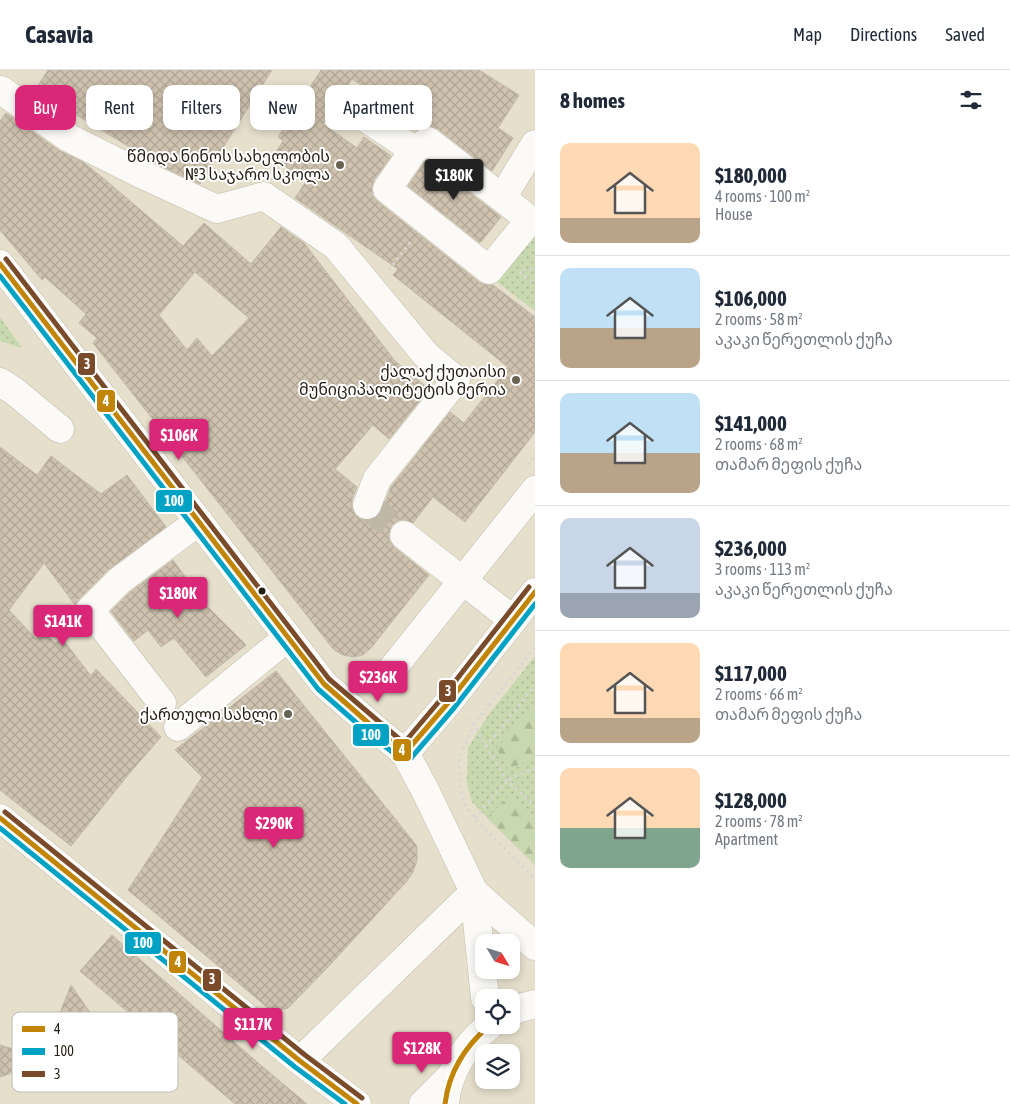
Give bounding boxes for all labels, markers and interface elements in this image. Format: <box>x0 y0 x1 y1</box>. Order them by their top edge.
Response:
text: Casavia <box>25 21 93 48</box>
text: Map <box>793 24 822 45</box>
text: Directions <box>850 24 917 45</box>
text: Saved <box>945 24 985 45</box>
chip: Buy <box>15 85 76 130</box>
chip: Rent <box>86 85 153 130</box>
chip: Filters <box>163 85 240 130</box>
chip: New <box>250 85 315 130</box>
chip: Apartment <box>325 85 432 130</box>
icon: filters <box>957 86 985 114</box>
text: 8 homes <box>560 88 625 112</box>
place label: წმიდა ნინოს სახელობის №3 საჯარო სკოლა <box>127 147 330 185</box>
pin: $180K <box>419 158 489 201</box>
marker: წმიდა ნინოს სახელობის №3 საჯარო სკოლა <box>334 159 346 171</box>
icon: home <box>600 163 660 223</box>
text: $180,000 <box>715 163 787 187</box>
text: $180K <box>435 166 473 184</box>
text: 4 rooms · 100 m² <box>715 187 810 205</box>
text: House <box>715 205 752 223</box>
text: $106,000 <box>715 286 787 310</box>
icon: home <box>600 288 660 348</box>
text: 2 rooms · 58 m² <box>715 310 803 328</box>
text: აკაკი წერეთლის ქუჩა <box>715 330 893 348</box>
line badge: 3 <box>77 352 96 376</box>
text: 3 <box>84 356 90 372</box>
place label: ქალაქ ქუთაისი მუნიციპალიტეტის მერია <box>299 362 506 400</box>
marker: ქალაქ ქუთაისი მუნიციპალიტეტის მერია <box>510 374 522 386</box>
line badge: 4 <box>96 389 116 413</box>
text: 4 <box>102 393 110 409</box>
text: $141,000 <box>715 411 787 435</box>
icon: home <box>600 413 660 473</box>
pin: $106K <box>144 418 214 461</box>
text: $106K <box>160 426 198 444</box>
text: 2 rooms · 68 m² <box>715 435 803 453</box>
text: თამარ მეფის ქუჩა <box>715 455 862 473</box>
line badge: 100 <box>155 489 193 513</box>
text: 100 <box>164 493 184 509</box>
text: $236,000 <box>715 536 787 560</box>
icon: home <box>600 538 660 598</box>
text: 3 rooms · 113 m² <box>715 560 810 578</box>
pin: $180K <box>143 576 213 619</box>
text: აკაკი წერეთლის ქუჩა <box>715 580 893 598</box>
text: $180K <box>159 584 197 602</box>
unlabelled marker <box>257 586 267 596</box>
pin: $141K <box>28 604 98 647</box>
text: $141K <box>44 612 82 630</box>
pin: $236K <box>343 660 413 703</box>
text: $117,000 <box>715 661 787 685</box>
icon: home <box>600 663 660 723</box>
text: $236K <box>359 668 397 686</box>
line badge: 3 <box>438 679 457 703</box>
text: 3 <box>445 683 451 699</box>
text: 2 rooms · 66 m² <box>715 685 803 703</box>
place label: ქართული სახლი <box>140 705 278 725</box>
text: თამარ მეფის ქუჩა <box>715 705 862 723</box>
marker: ქართული სახლი <box>282 708 294 720</box>
line badge: 100 <box>352 723 390 747</box>
text: 100 <box>361 727 381 743</box>
line badge: 4 <box>392 738 412 762</box>
text: 4 <box>398 742 406 758</box>
icon: home <box>600 788 660 848</box>
text: $128,000 <box>715 788 787 812</box>
pin: $290K <box>239 806 309 849</box>
text: 2 rooms · 78 m² <box>715 812 803 830</box>
text: $290K <box>255 814 293 832</box>
text: Apartment <box>715 830 778 848</box>
line badge: 100 <box>124 931 162 955</box>
north arrow <box>475 934 520 979</box>
map controls <box>475 934 520 1089</box>
text: 100 <box>133 935 153 951</box>
line badge: 4 <box>168 950 187 974</box>
text: 4 <box>174 954 182 970</box>
line badge: 3 <box>202 968 222 992</box>
text: 3 <box>209 971 215 987</box>
button: locate <box>475 989 520 1034</box>
pin: $117K <box>218 1008 288 1050</box>
legend <box>12 1012 178 1092</box>
text: $117K <box>234 1015 272 1033</box>
text: 4 <box>54 1021 61 1037</box>
pin: $128K <box>387 1032 457 1074</box>
text: $128K <box>403 1039 441 1057</box>
text: 100 <box>54 1043 74 1059</box>
button: layers <box>475 1044 520 1089</box>
text: 3 <box>54 1066 61 1082</box>

